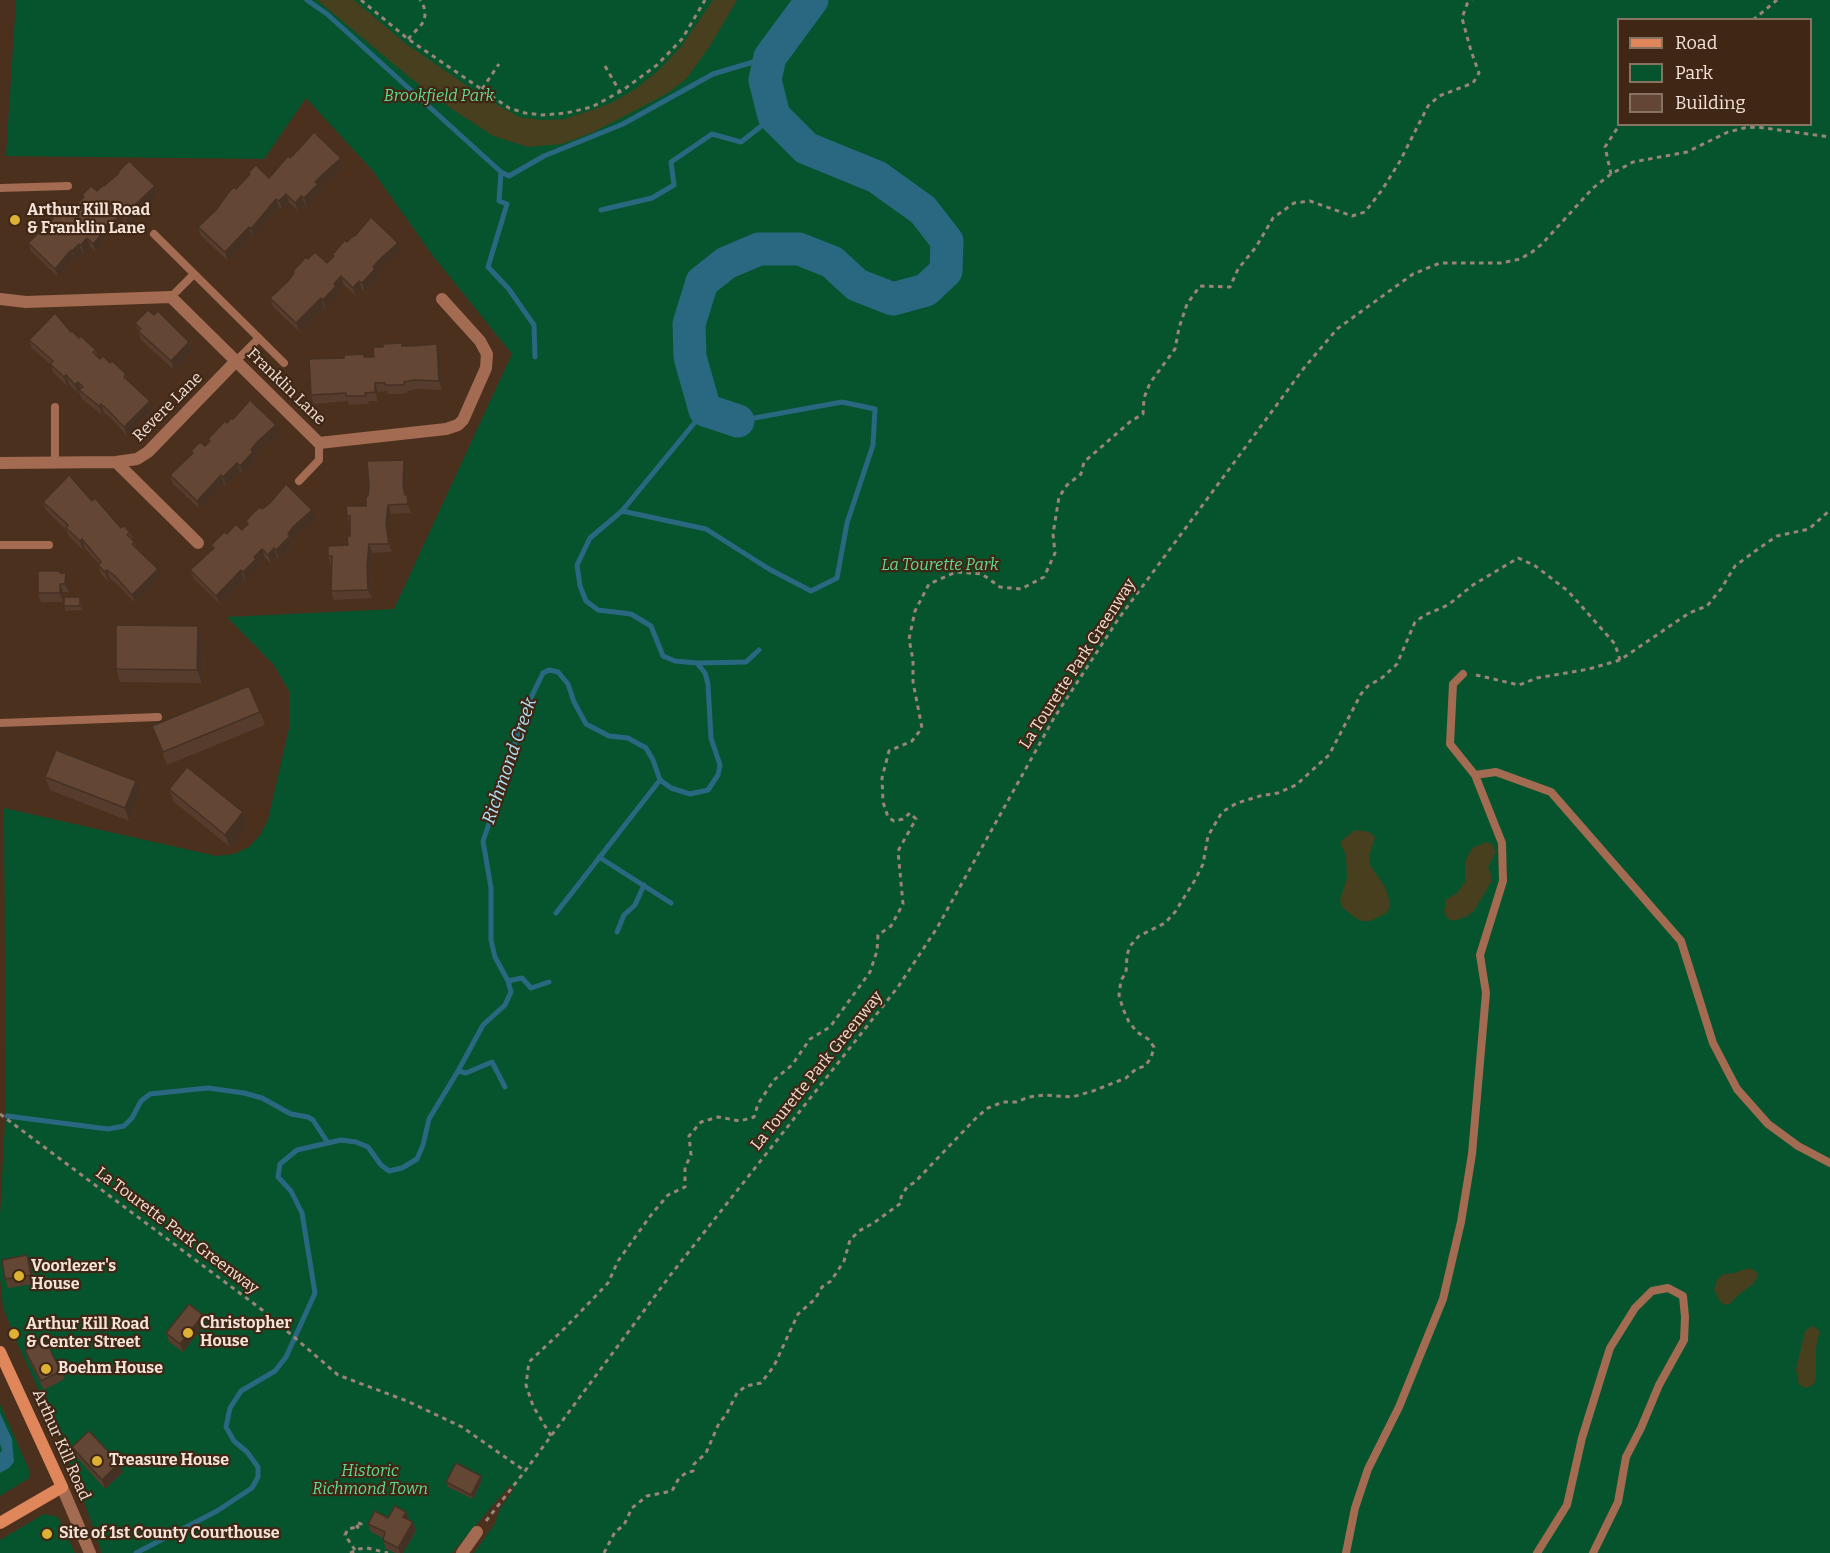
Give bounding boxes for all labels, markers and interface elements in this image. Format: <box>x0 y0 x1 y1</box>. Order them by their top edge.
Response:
legend <box>1617 18 1812 126</box>
text: Road <box>1675 32 1717 54</box>
text: Park <box>1675 62 1713 84</box>
park label: Brookfield Park <box>384 87 494 107</box>
text: Building <box>1675 92 1746 114</box>
place label: Arthur Kill Road & Franklin Lane <box>27 201 150 239</box>
marker: Arthur Kill Road & Franklin Lane <box>8 213 22 227</box>
street label: Franklin Lane <box>243 345 329 429</box>
street label: Revere Lane <box>129 368 207 446</box>
park label: La Tourette Park <box>881 556 999 576</box>
street label: La Tourette Park Greenway <box>1016 575 1140 753</box>
water label: Richmond Creek <box>478 695 542 827</box>
street label: La Tourette Park Greenway <box>747 988 887 1154</box>
street label: La Tourette Park Greenway <box>92 1163 262 1299</box>
place label: Voorlezer's House <box>31 1257 116 1295</box>
marker: Voorlezer's House <box>12 1269 26 1283</box>
place label: Christopher House <box>200 1314 292 1352</box>
place label: Arthur Kill Road & Center Street <box>26 1315 149 1353</box>
marker: Christopher House <box>181 1326 195 1340</box>
marker: Arthur Kill Road & Center Street <box>7 1327 21 1341</box>
place label: Boehm House <box>58 1359 163 1379</box>
marker: Boehm House <box>39 1362 53 1376</box>
street label: Arthur Kill Road <box>28 1386 94 1504</box>
place label: Treasure House <box>109 1451 229 1471</box>
marker: Treasure House <box>90 1454 104 1468</box>
park label: Historic Richmond Town <box>312 1462 428 1500</box>
place label: Site of 1st County Courthouse <box>59 1524 280 1544</box>
marker: Site of 1st County Courthouse <box>40 1527 54 1541</box>

